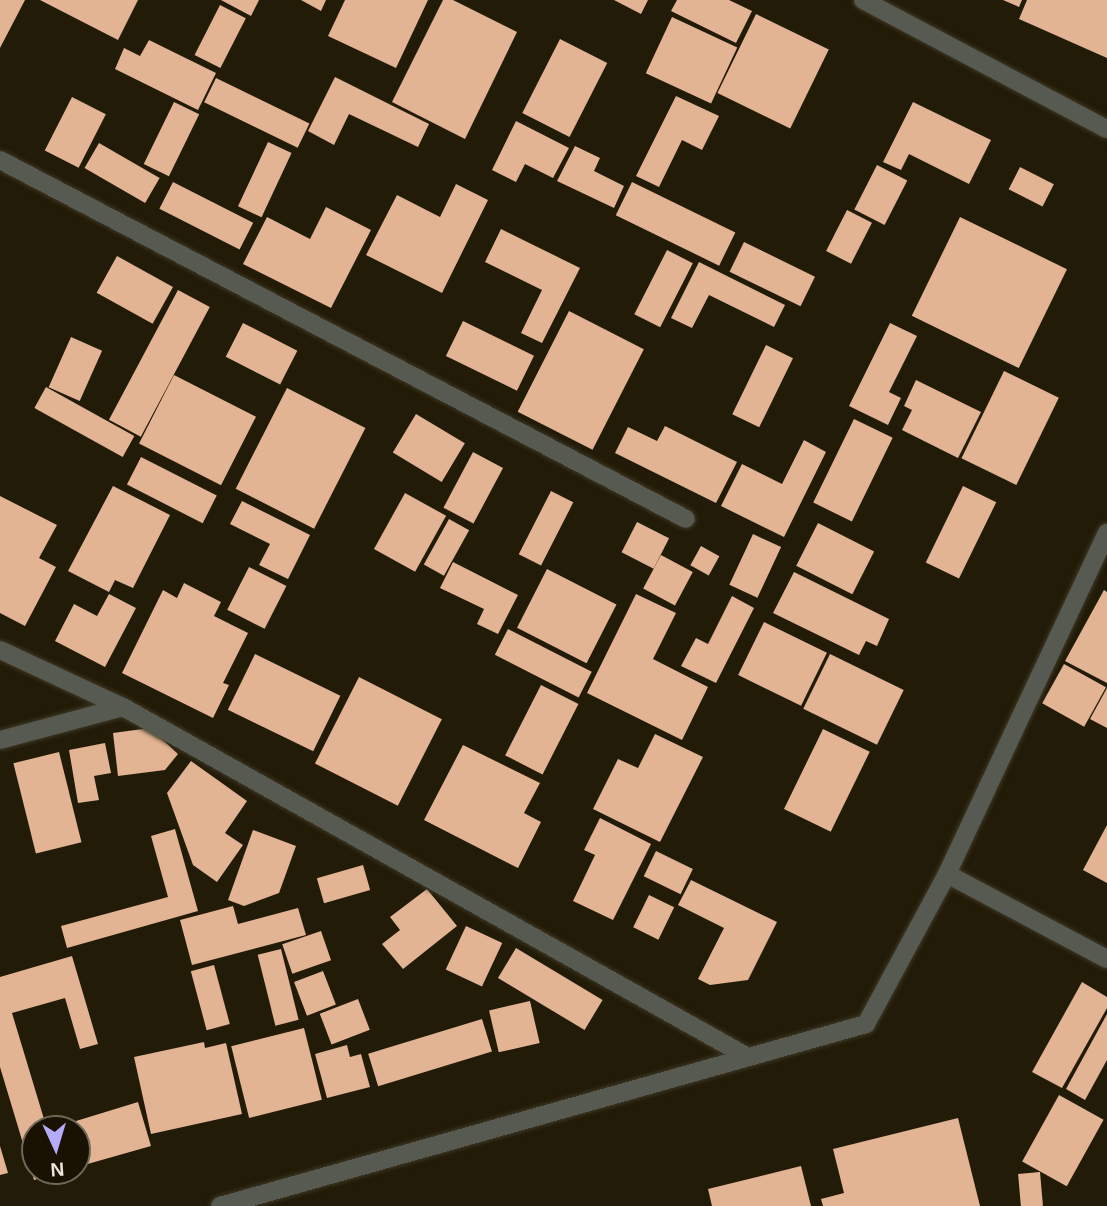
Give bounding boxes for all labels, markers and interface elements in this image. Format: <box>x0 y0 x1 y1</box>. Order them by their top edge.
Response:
north arrow <box>21 1115 91 1185</box>
text: N <box>50 1158 65 1180</box>

